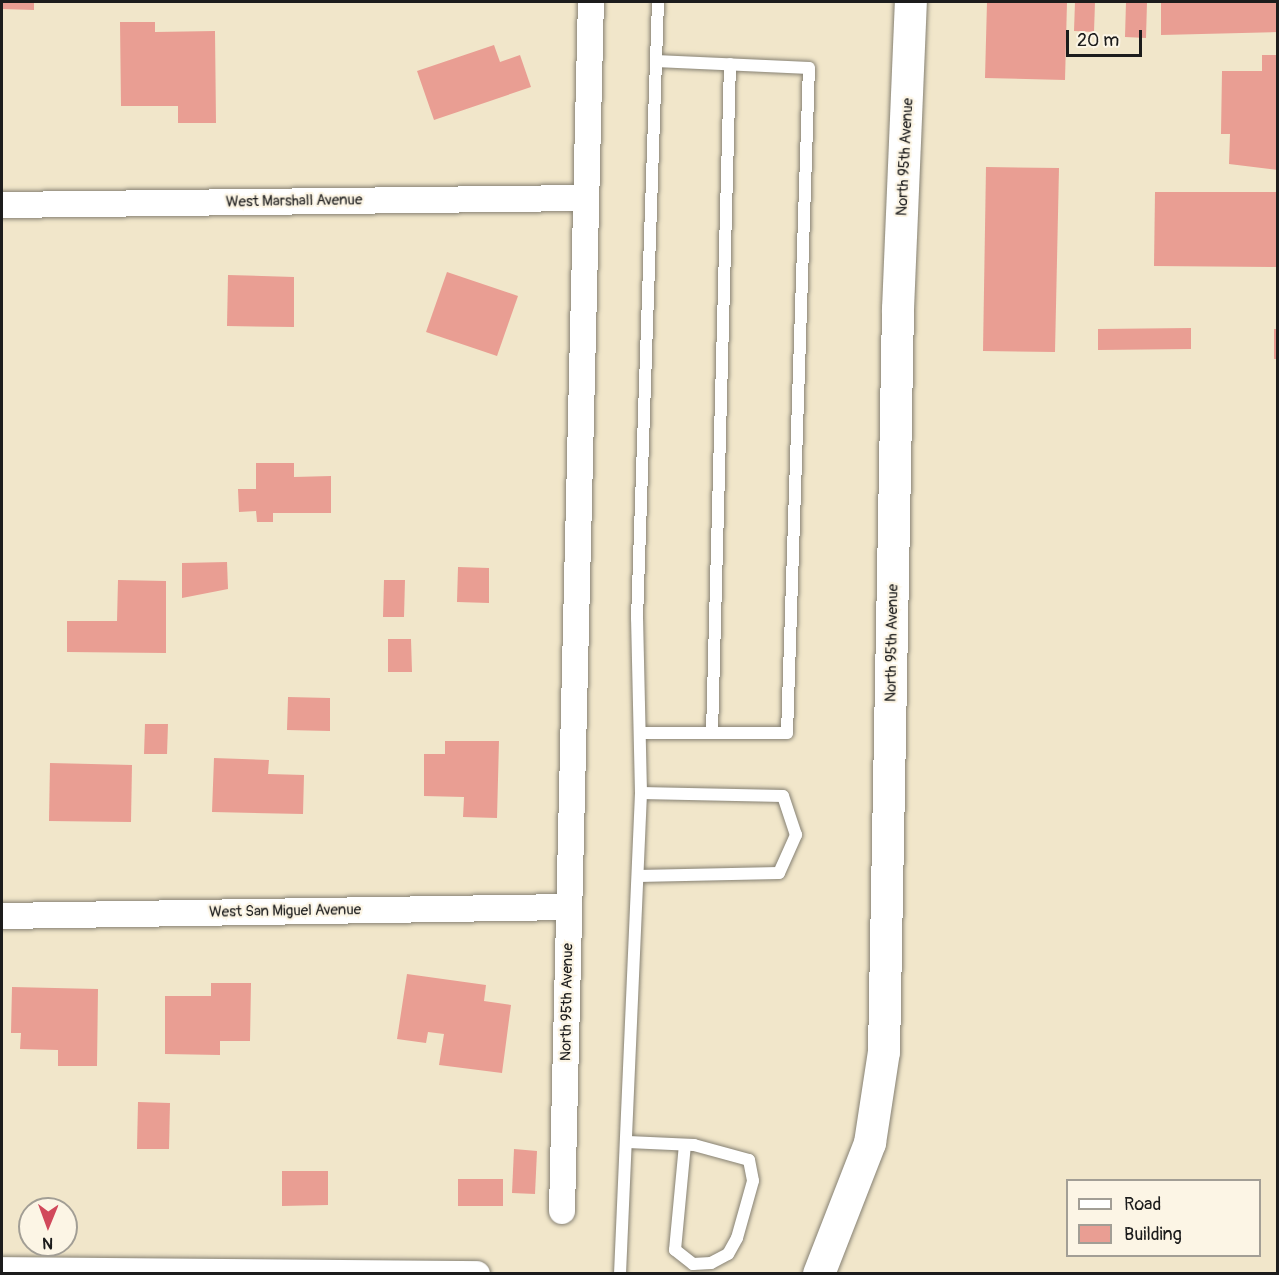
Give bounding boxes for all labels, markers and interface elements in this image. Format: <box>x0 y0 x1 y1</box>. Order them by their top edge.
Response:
scale bar <box>1069 18 1146 56</box>
text: 20 m <box>1077 29 1119 52</box>
street label: North 95th Avenue <box>893 98 917 216</box>
street label: West Marshall Avenue <box>226 191 362 211</box>
street label: North 95th Avenue <box>882 584 902 702</box>
street label: West San Miguel Avenue <box>209 901 361 921</box>
street label: North 95th Avenue <box>557 943 577 1061</box>
legend <box>1066 1179 1261 1257</box>
text: Road <box>1124 1193 1161 1216</box>
north arrow <box>18 1197 78 1257</box>
text: Building <box>1124 1223 1182 1246</box>
text: N <box>42 1233 53 1253</box>

